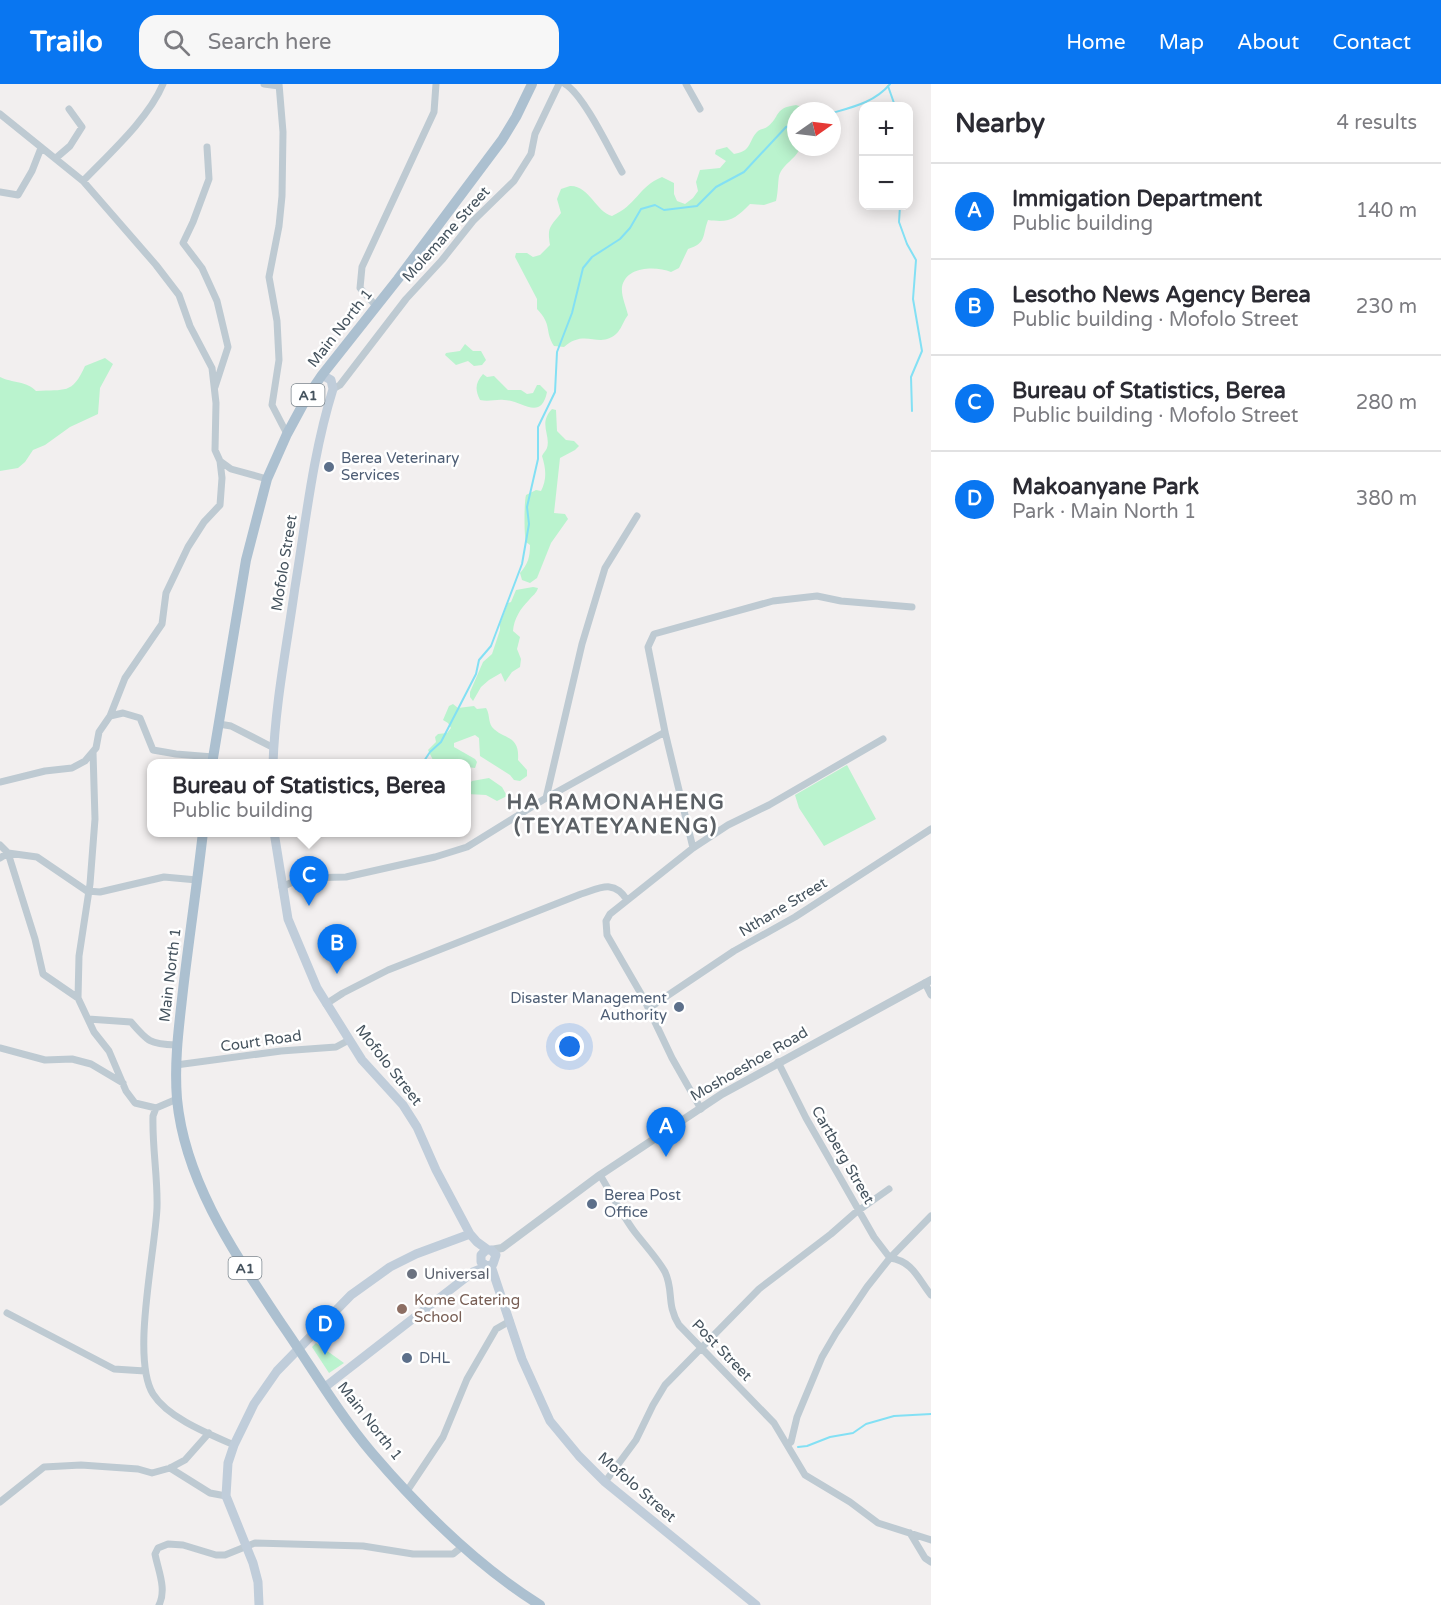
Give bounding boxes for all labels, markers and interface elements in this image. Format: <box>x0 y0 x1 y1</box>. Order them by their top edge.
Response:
search box <box>139 15 559 69</box>
text: Trailo <box>30 25 103 59</box>
icon: search <box>160 26 193 59</box>
text: Search here <box>208 29 332 55</box>
text: Home <box>1066 30 1126 55</box>
text: Map <box>1159 30 1204 55</box>
text: About <box>1237 30 1299 55</box>
text: Contact <box>1332 30 1411 55</box>
north arrow <box>787 102 841 156</box>
map controls <box>859 102 913 210</box>
button: + <box>859 102 913 156</box>
text: Nearby <box>955 108 1045 139</box>
text: 4 results <box>1337 111 1417 135</box>
button: − <box>859 156 913 210</box>
street label: Molemane Street <box>398 182 494 285</box>
text: Immigation Department <box>1012 186 1262 212</box>
text: A <box>967 199 982 223</box>
text: 140 m <box>1356 199 1417 223</box>
text: Public building <box>1012 212 1153 236</box>
text: Lesotho News Agency Berea <box>1012 282 1311 308</box>
street label: Main North 1 <box>304 285 376 371</box>
text: B <box>968 295 981 319</box>
text: 230 m <box>1356 295 1417 319</box>
text: Public building · Mofolo Street <box>1012 308 1299 332</box>
text: Bureau of Statistics, Berea <box>1012 378 1286 404</box>
road number: A1 <box>292 384 324 406</box>
text: C <box>968 391 981 415</box>
text: 280 m <box>1356 391 1417 415</box>
text: Public building · Mofolo Street <box>1012 404 1299 428</box>
place label: Berea Veterinary Services <box>341 449 459 484</box>
marker: Berea Veterinary Services <box>322 460 336 474</box>
text: Makoanyane Park <box>1012 474 1199 500</box>
text: D <box>967 487 982 511</box>
text: 380 m <box>1356 487 1417 511</box>
text: Park · Main North 1 <box>1012 500 1196 524</box>
street label: Mofolo Street <box>267 513 301 612</box>
popup <box>147 759 471 837</box>
text: Bureau of Statistics, Berea <box>172 773 446 799</box>
district label: HA RAMONAHENG (TEYATEYANENG) <box>507 790 725 839</box>
text: Public building <box>172 799 313 823</box>
pin: C <box>290 856 328 906</box>
street label: Nthane Street <box>736 874 831 940</box>
pin: B <box>318 924 356 974</box>
street label: Main North 1 <box>155 927 185 1023</box>
place label: Disaster Management Authority <box>510 989 667 1024</box>
marker: Disaster Management Authority <box>672 1000 686 1014</box>
street label: Mofolo Street <box>352 1021 426 1109</box>
street label: Moshoeshoe Road <box>687 1023 811 1105</box>
street label: Court Road <box>219 1026 303 1056</box>
your location <box>555 1032 584 1061</box>
street label: Cartberg Street <box>808 1103 878 1207</box>
pin: A <box>646 1108 686 1157</box>
place label: Berea Post Office <box>604 1186 681 1221</box>
marker: Berea Post Office <box>585 1197 599 1211</box>
road number: A1 <box>228 1257 262 1279</box>
place label: Universal <box>424 1265 489 1283</box>
marker: Universal <box>405 1267 419 1281</box>
place label: Kome Catering School <box>414 1291 520 1326</box>
marker: Kome Catering School <box>395 1302 409 1316</box>
pin: D <box>306 1306 344 1355</box>
street label: Post Street <box>688 1315 756 1385</box>
place label: DHL <box>419 1349 451 1367</box>
marker: DHL <box>400 1351 414 1365</box>
street label: Main North 1 <box>334 1378 406 1464</box>
street label: Mofolo Street <box>594 1448 680 1526</box>

